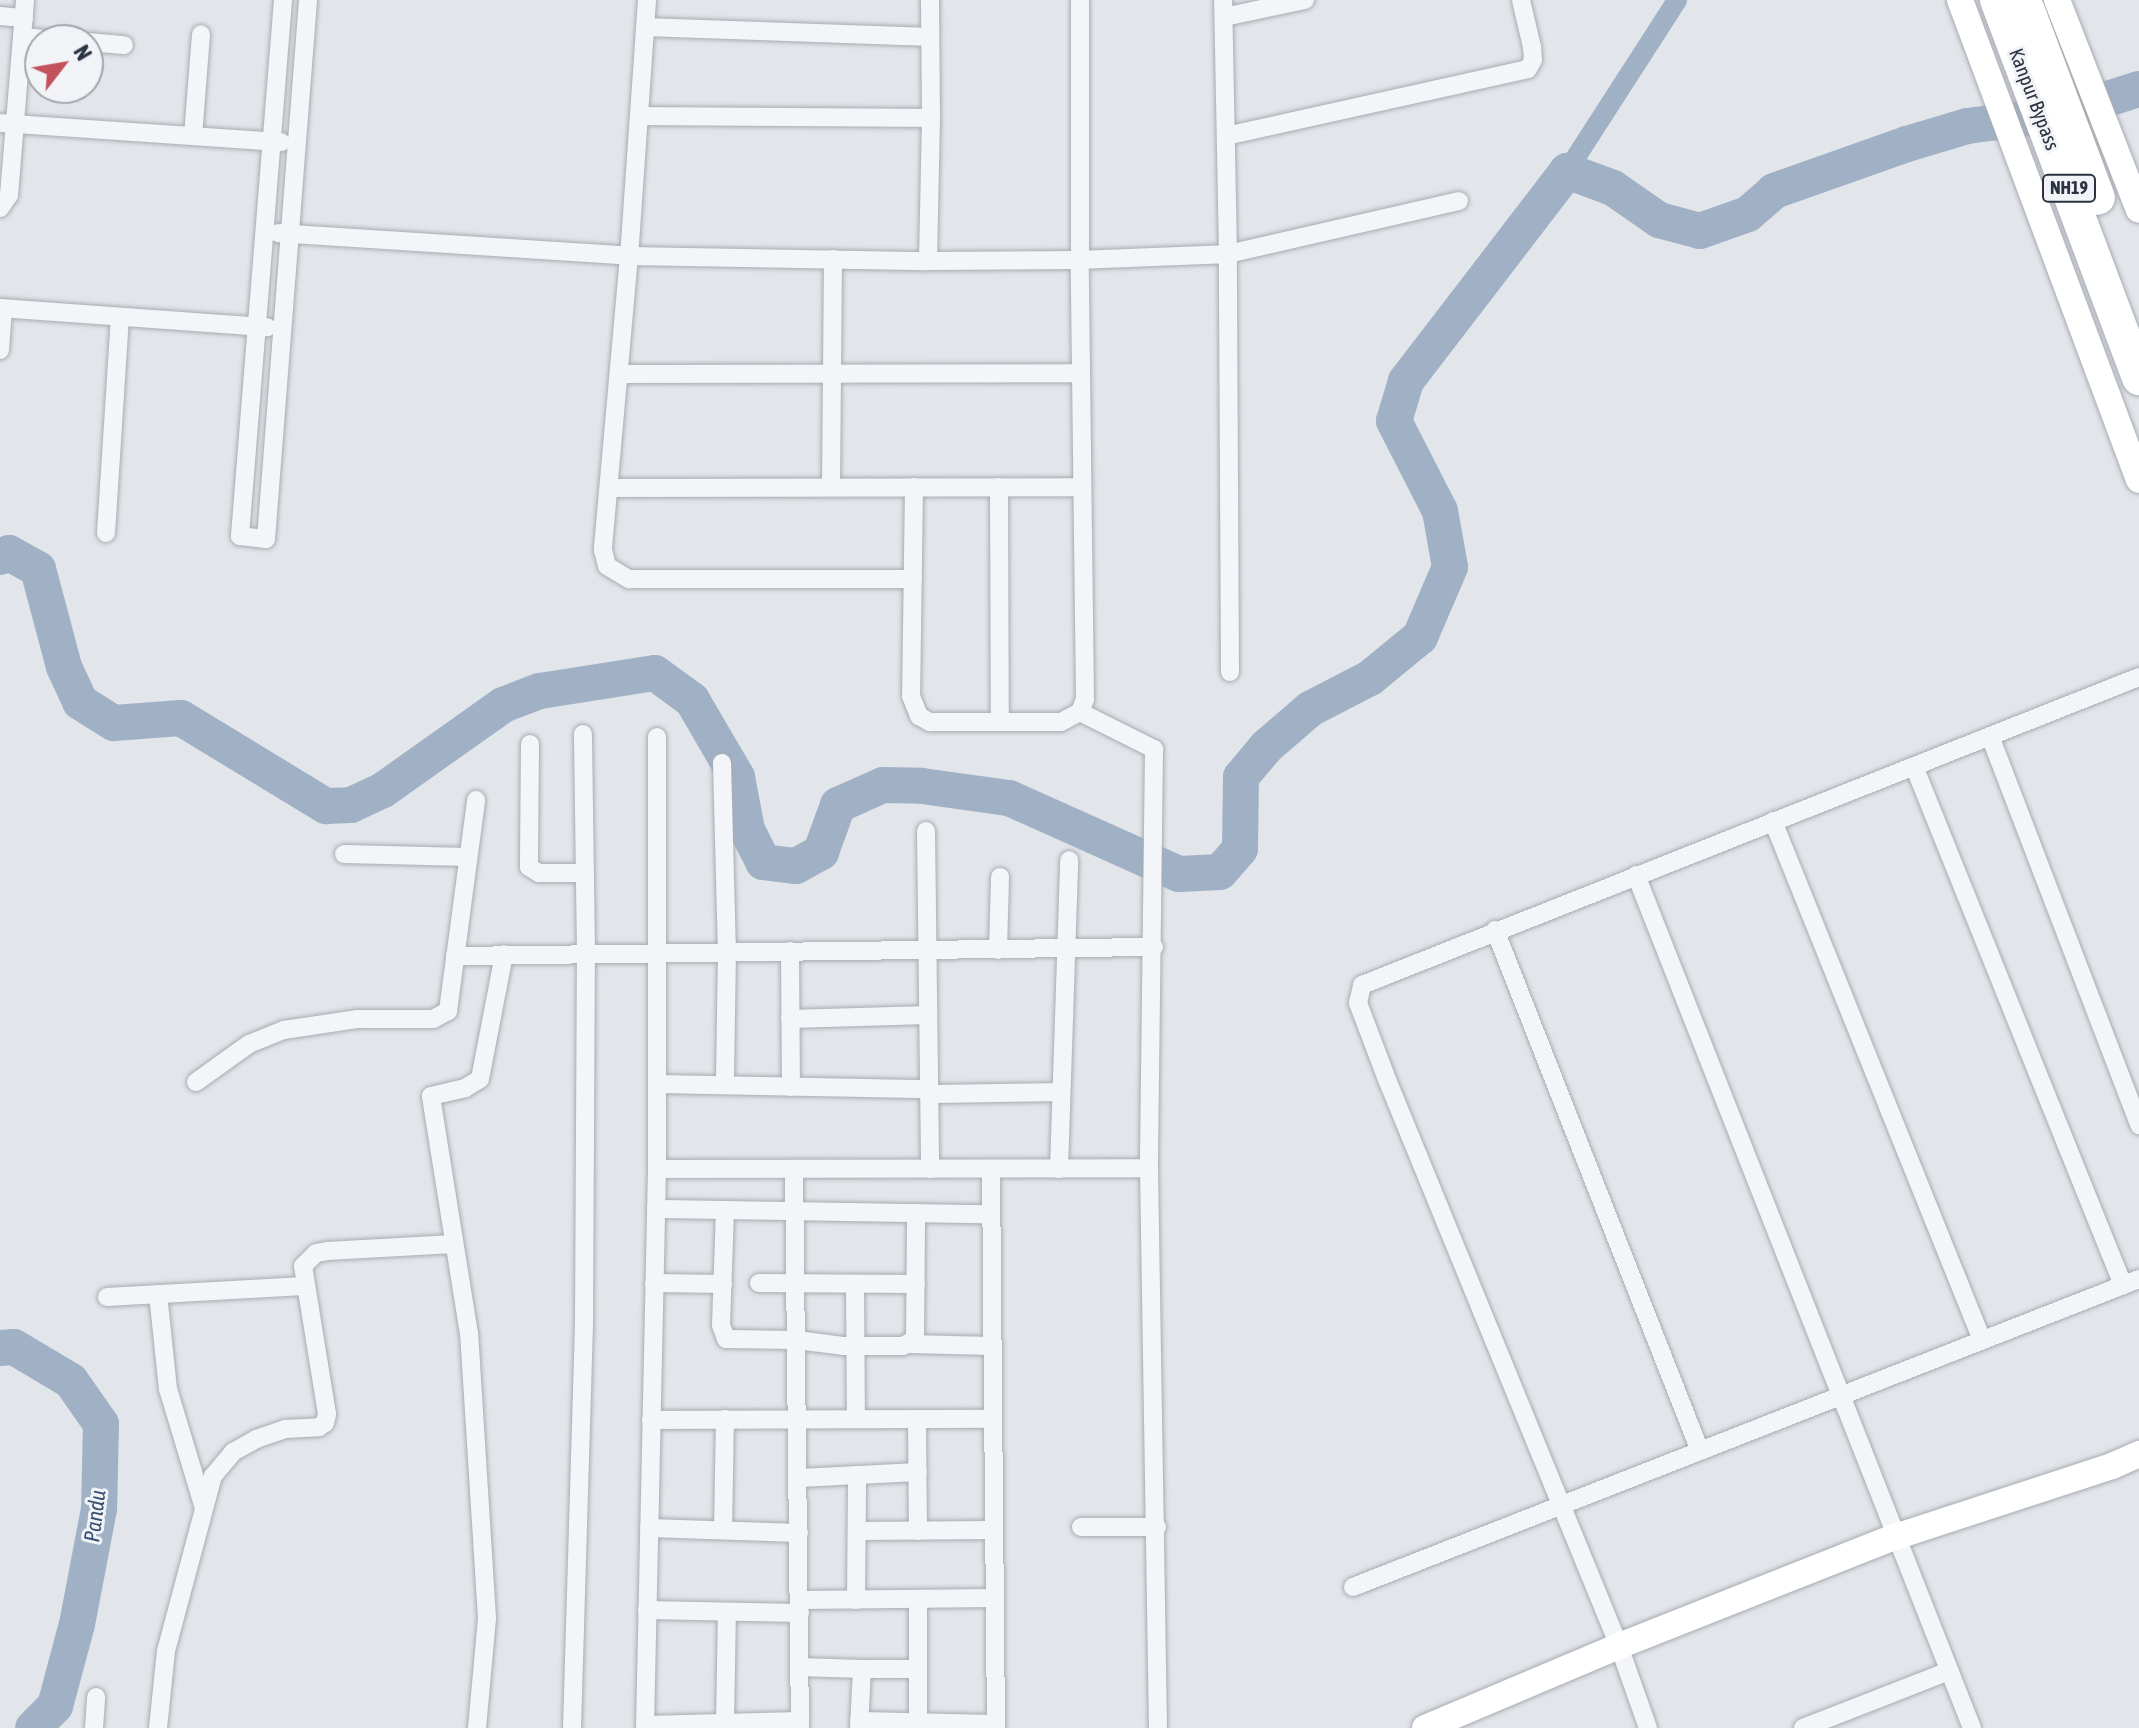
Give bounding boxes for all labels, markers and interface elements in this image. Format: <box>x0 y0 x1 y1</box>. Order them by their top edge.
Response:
north arrow <box>24 24 104 104</box>
text: N <box>68 40 97 65</box>
street label: Kanpur Bypass <box>2005 45 2065 153</box>
road number: NH19 <box>2041 174 2097 202</box>
water label: Pandu <box>79 1488 111 1544</box>

